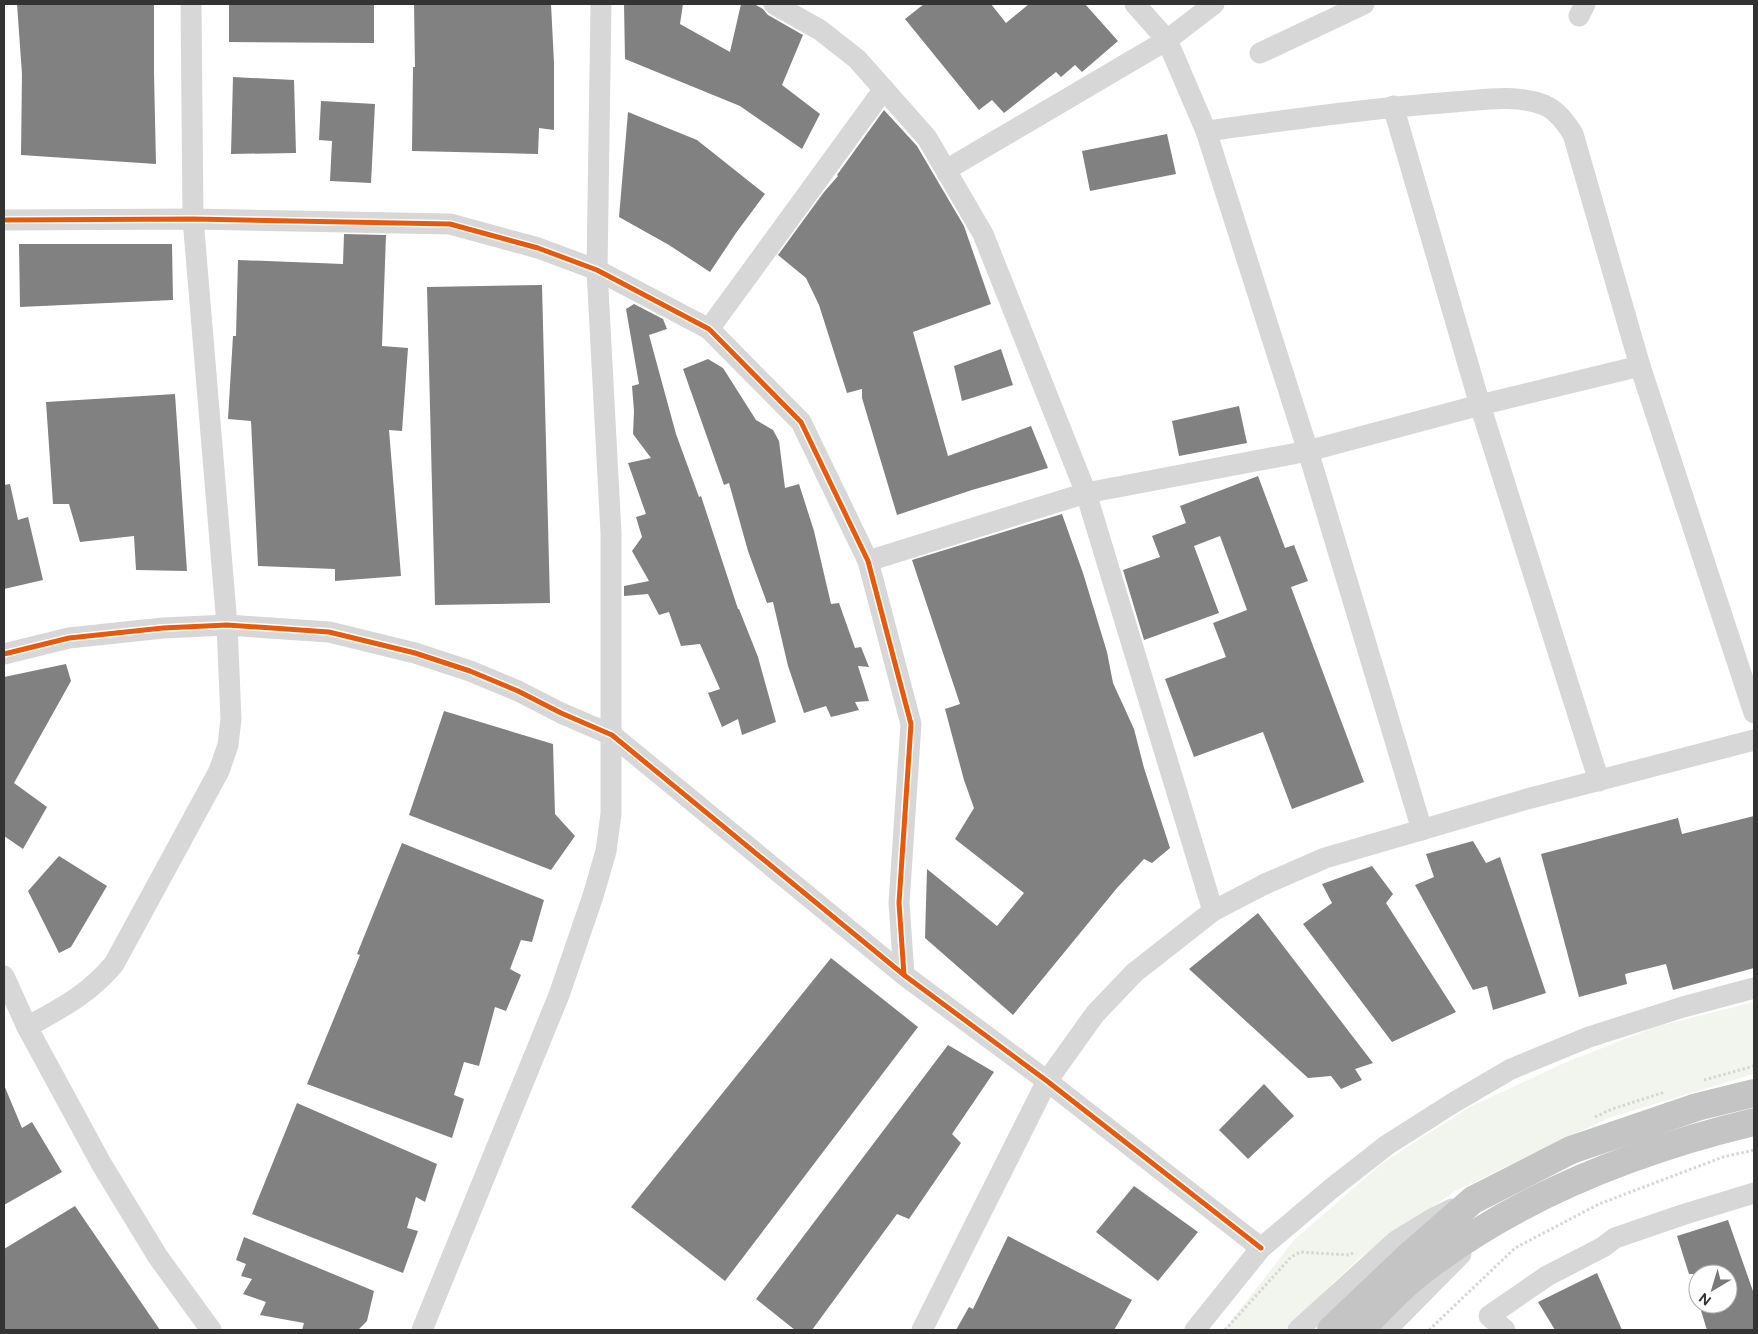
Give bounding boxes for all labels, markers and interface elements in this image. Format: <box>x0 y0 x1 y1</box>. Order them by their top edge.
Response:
north arrow <box>1688 1264 1738 1314</box>
text: N <box>1696 1289 1715 1309</box>

